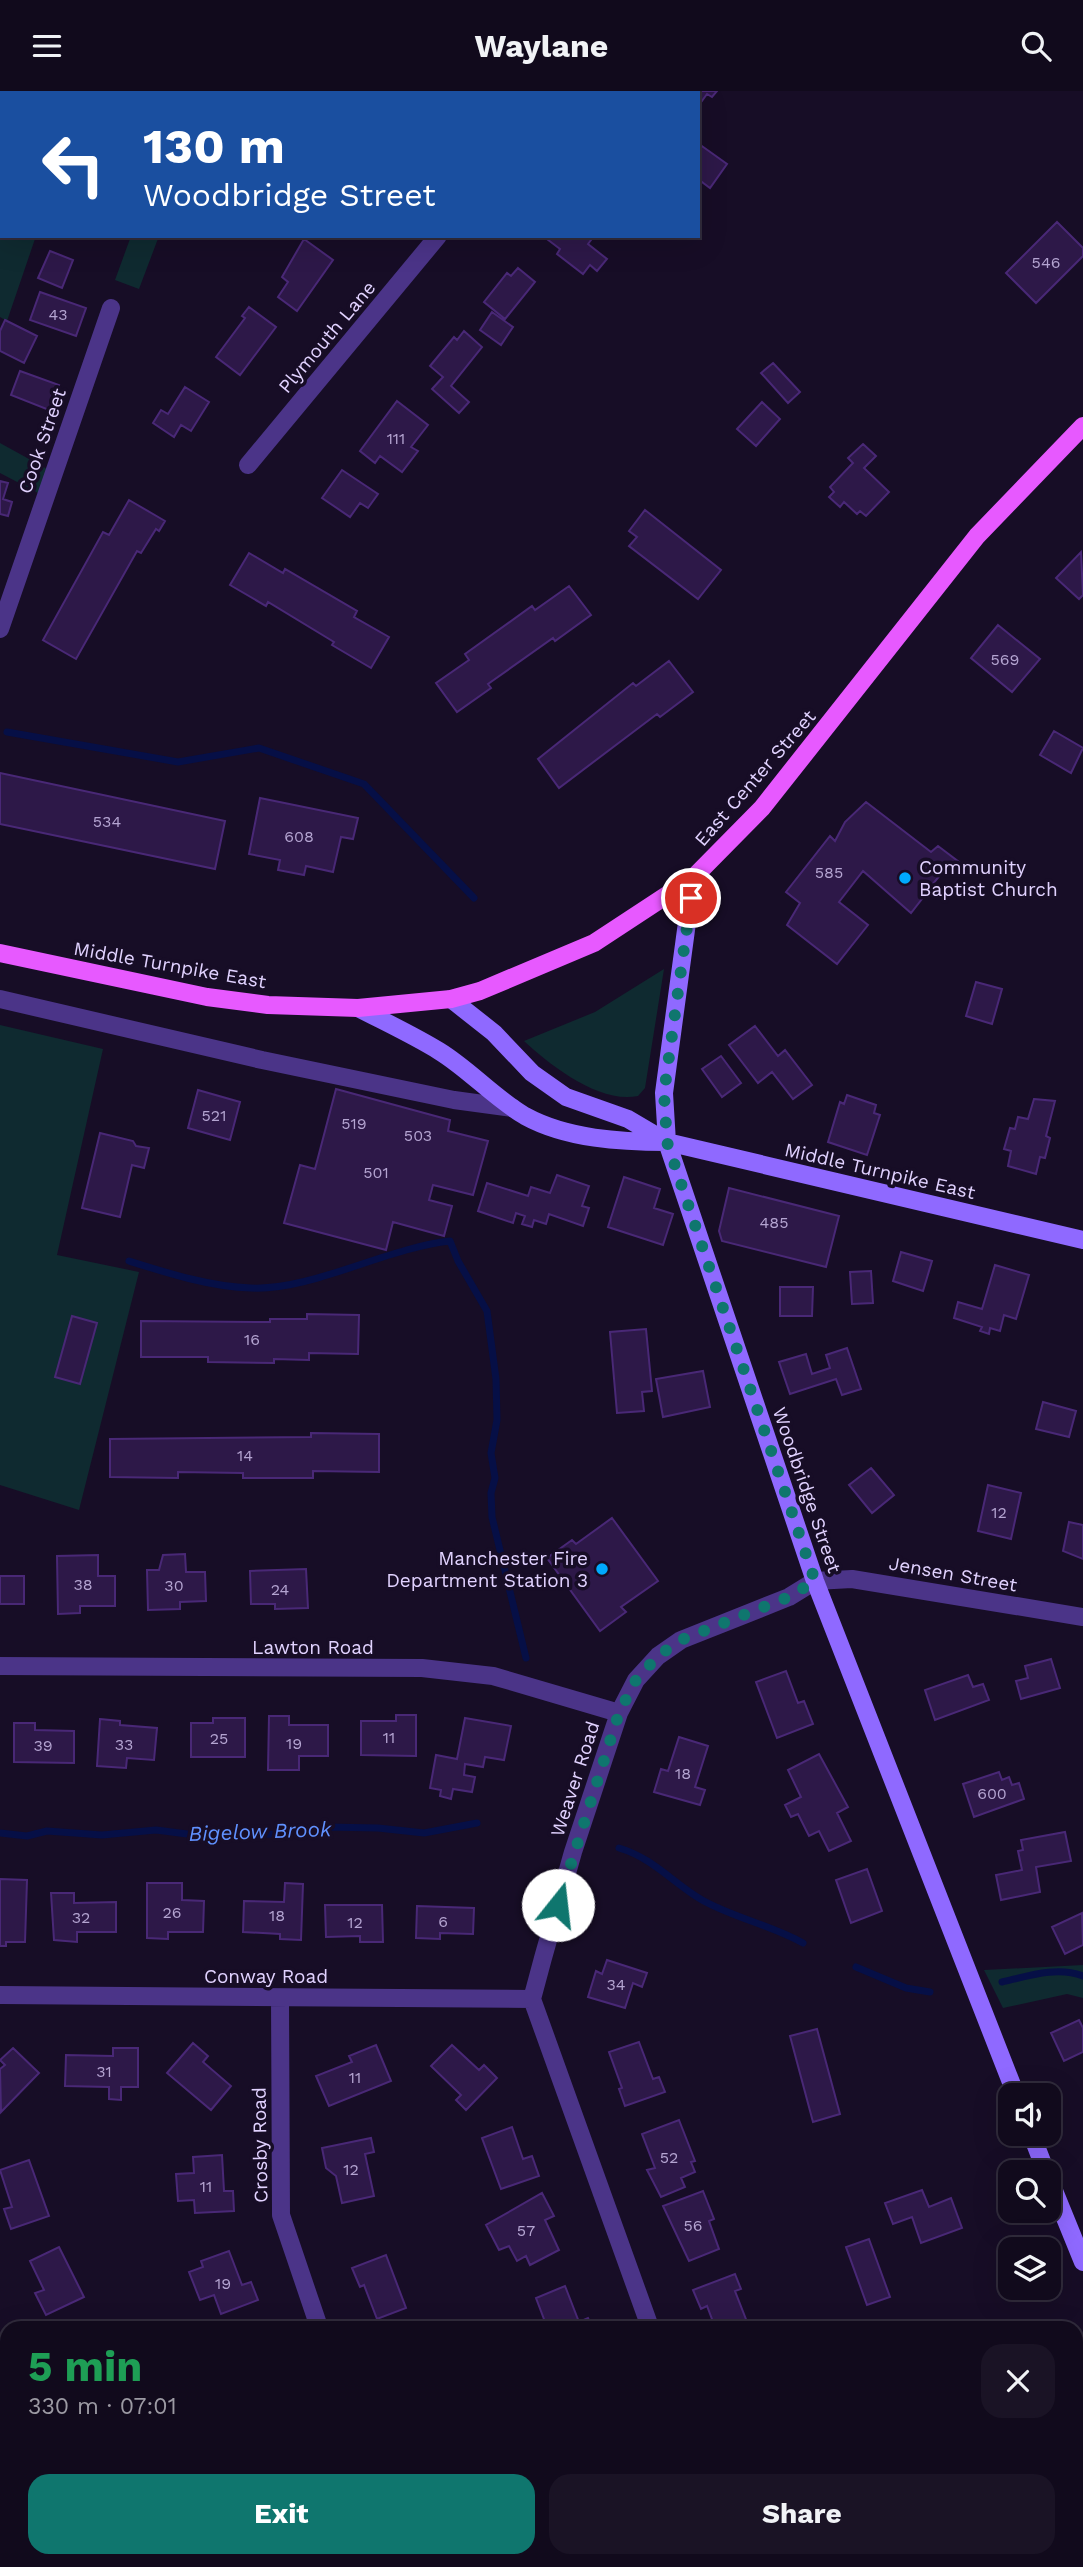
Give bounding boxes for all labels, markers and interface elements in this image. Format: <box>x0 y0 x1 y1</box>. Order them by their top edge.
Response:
icon: menu <box>28 27 66 65</box>
text: Waylane <box>475 27 608 65</box>
icon: search <box>1017 27 1055 65</box>
text: 130 m <box>143 117 285 175</box>
icon: left <box>28 119 119 210</box>
text: Woodbridge Street <box>143 176 436 214</box>
house number: 546 <box>1032 253 1060 272</box>
street label: Plymouth Lane <box>274 276 380 398</box>
house number: 43 <box>48 305 68 324</box>
street label: Cook Street <box>13 385 71 497</box>
house number: 111 <box>387 429 405 448</box>
house number: 569 <box>991 650 1019 669</box>
street label: East Center Street <box>690 705 820 851</box>
house number: 534 <box>93 812 121 831</box>
house number: 608 <box>284 827 314 846</box>
place label: Community Baptist Church <box>919 856 1058 901</box>
house number: 585 <box>815 863 843 882</box>
pin <box>661 868 721 928</box>
marker: Community Baptist Church <box>897 870 913 886</box>
icon: arrive <box>672 879 710 917</box>
street label: Middle Turnpike East <box>72 937 268 993</box>
house number: 521 <box>202 1106 226 1125</box>
house number: 519 <box>341 1114 367 1133</box>
house number: 503 <box>404 1126 432 1145</box>
street label: Middle Turnpike East <box>782 1138 978 1204</box>
house number: 501 <box>363 1163 389 1182</box>
house number: 485 <box>760 1213 788 1232</box>
house number: 16 <box>244 1330 260 1349</box>
street label: Woodbridge Street <box>768 1404 846 1576</box>
house number: 14 <box>237 1446 253 1465</box>
house number: 12 <box>991 1503 1007 1522</box>
place label: Manchester Fire Department Station 3 <box>386 1547 588 1592</box>
street label: Jensen Street <box>887 1551 1019 1597</box>
marker: Manchester Fire Department Station 3 <box>594 1561 610 1577</box>
house number: 38 <box>73 1575 93 1594</box>
house number: 30 <box>164 1576 184 1595</box>
house number: 24 <box>271 1580 290 1599</box>
street label: Lawton Road <box>252 1636 374 1659</box>
street label: Weaver Road <box>546 1718 604 1840</box>
house number: 11 <box>383 1728 395 1747</box>
house number: 25 <box>210 1729 228 1748</box>
house number: 19 <box>286 1734 302 1753</box>
house number: 33 <box>115 1735 133 1754</box>
house number: 39 <box>33 1736 53 1755</box>
house number: 18 <box>675 1764 691 1783</box>
house number: 600 <box>977 1784 1007 1803</box>
water label: Bigelow Brook <box>188 1816 332 1846</box>
position arrow <box>521 1868 595 1942</box>
house number: 26 <box>162 1903 182 1922</box>
house number: 18 <box>269 1906 285 1925</box>
house number: 32 <box>72 1908 90 1927</box>
house number: 6 <box>438 1912 448 1931</box>
house number: 12 <box>347 1913 363 1932</box>
street label: Conway Road <box>204 1965 328 1988</box>
house number: 34 <box>606 1975 626 1994</box>
house number: 31 <box>96 2062 112 2081</box>
house number: 11 <box>349 2068 361 2087</box>
map controls <box>998 2083 1061 2300</box>
button: sound <box>998 2083 1061 2146</box>
street label: Crosby Road <box>247 2087 273 2203</box>
house number: 52 <box>660 2148 678 2167</box>
house number: 12 <box>343 2160 359 2179</box>
button: search <box>998 2160 1061 2223</box>
house number: 11 <box>200 2177 212 2196</box>
house number: 56 <box>683 2216 703 2235</box>
house number: 57 <box>517 2221 535 2240</box>
button: layers <box>998 2237 1061 2300</box>
house number: 19 <box>215 2274 231 2293</box>
text: 5 min <box>28 2342 142 2391</box>
button: close <box>981 2344 1055 2418</box>
text: 330 m · 07:01 <box>28 2393 177 2420</box>
button: Exit <box>28 2474 535 2554</box>
button: Share <box>549 2474 1055 2554</box>

